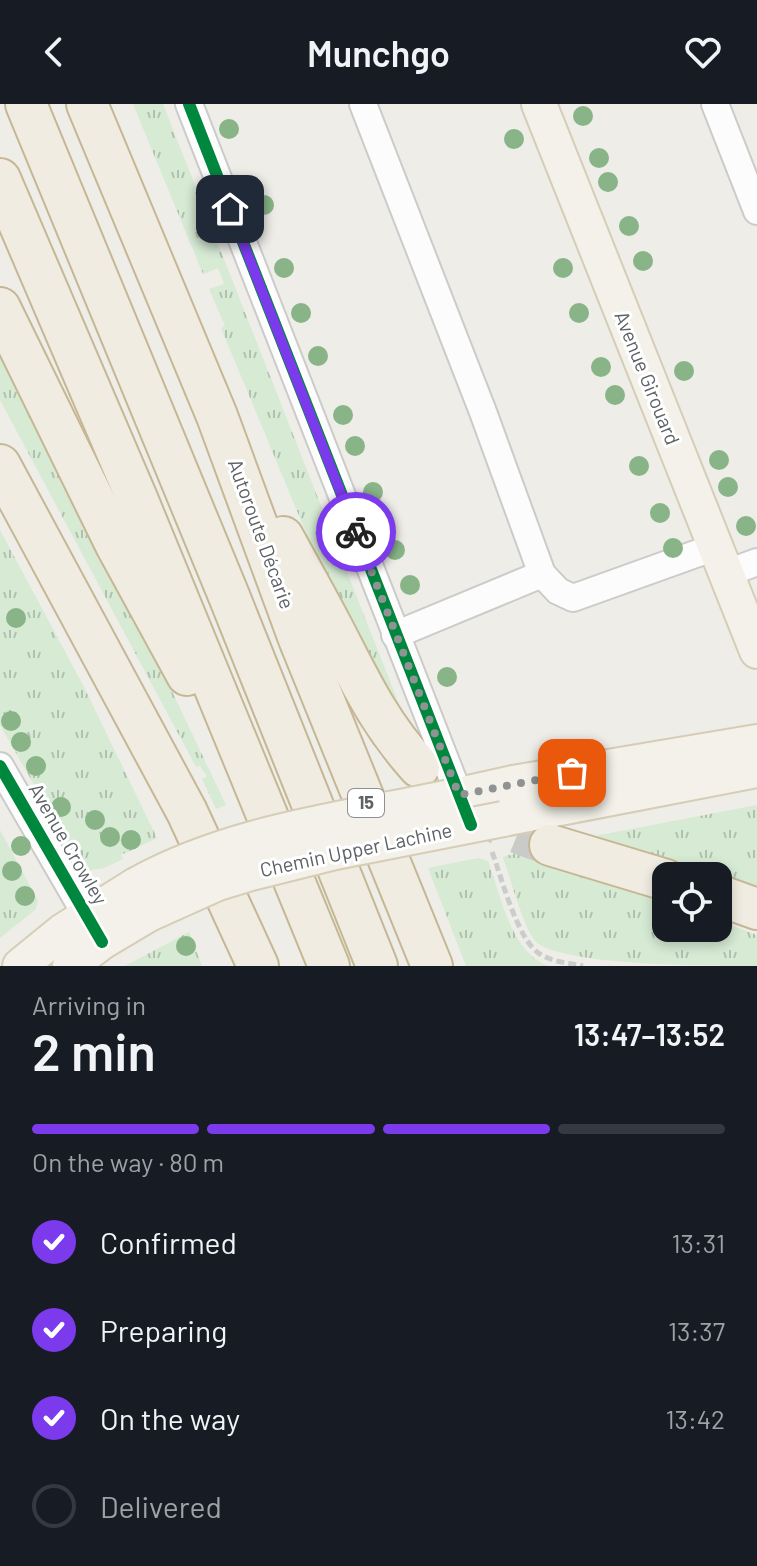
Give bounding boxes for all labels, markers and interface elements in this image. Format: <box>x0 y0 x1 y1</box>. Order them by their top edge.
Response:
icon: back <box>32 30 76 74</box>
icon: heart <box>681 30 725 74</box>
text: Munchgo <box>307 31 450 74</box>
pin <box>196 175 264 243</box>
icon: home <box>208 187 252 231</box>
street label: Avenue Girouard <box>610 307 686 448</box>
street label: Autoroute Décarie <box>224 455 300 612</box>
courier <box>316 492 396 572</box>
icon: bike <box>334 510 378 554</box>
pin <box>538 739 606 807</box>
icon: bag <box>550 751 594 795</box>
street label: Avenue Crowley <box>24 779 113 908</box>
road number: 15 <box>348 789 384 817</box>
street label: Chemin Upper Lachine <box>257 817 454 881</box>
map controls <box>652 862 732 942</box>
button: locate <box>652 862 732 942</box>
text: Arriving in <box>32 989 146 1020</box>
text: 13:47–13:52 <box>574 1016 725 1052</box>
text: 2 min <box>32 1019 156 1081</box>
text: On the way · 80 m <box>32 1146 224 1177</box>
icon: check <box>32 1220 76 1264</box>
text: Confirmed <box>100 1224 237 1260</box>
text: 13:31 <box>671 1227 725 1258</box>
icon: check <box>32 1308 76 1352</box>
text: Preparing <box>100 1312 227 1348</box>
text: 13:37 <box>668 1315 725 1346</box>
icon: check <box>32 1396 76 1440</box>
text: On the way <box>100 1400 240 1436</box>
text: 13:42 <box>665 1403 725 1434</box>
text: Delivered <box>100 1488 222 1524</box>

